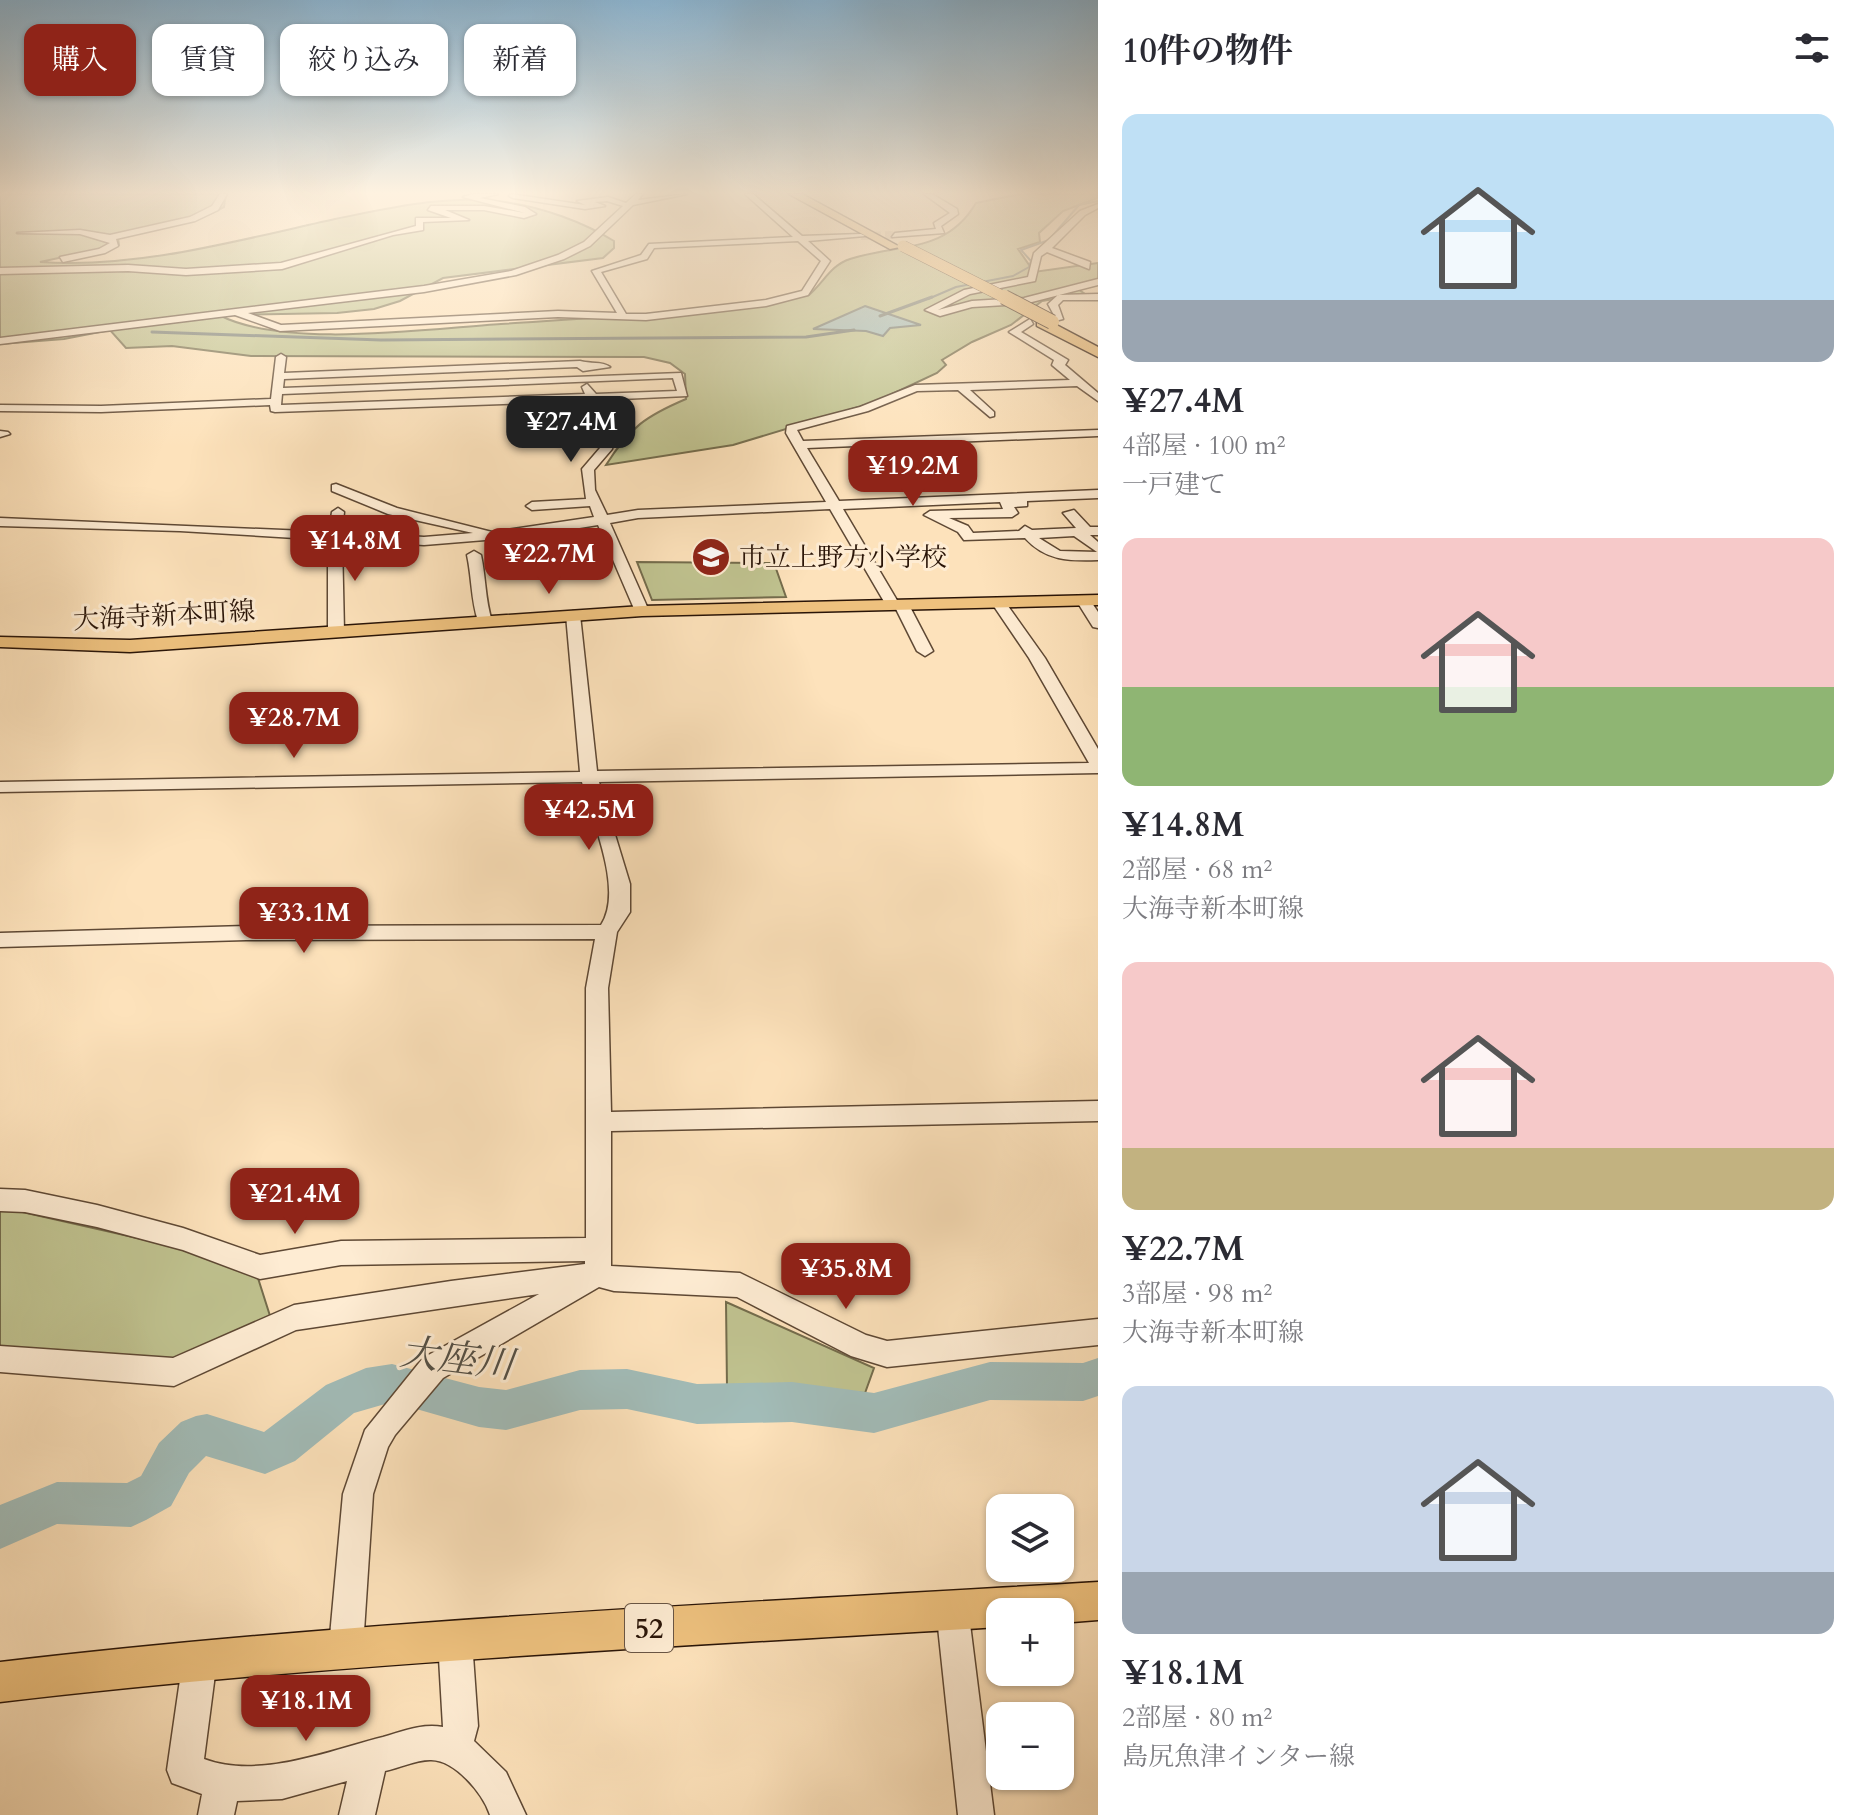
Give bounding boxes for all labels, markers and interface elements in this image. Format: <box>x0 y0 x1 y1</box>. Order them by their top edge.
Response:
chip: 購入 <box>24 24 136 96</box>
chip: 賃貸 <box>152 24 264 96</box>
chip: 絞り込み <box>280 24 448 96</box>
chip: 新着 <box>464 24 576 96</box>
icon: filters <box>1790 26 1834 70</box>
text: 10件の物件 <box>1122 28 1293 74</box>
icon: home <box>1406 166 1550 310</box>
text: ¥27.4M <box>1122 378 1244 424</box>
pin: ¥27.4M <box>506 396 636 464</box>
text: ¥27.4M <box>524 404 618 439</box>
text: 4部屋 · 100 m² <box>1122 428 1286 463</box>
pin: ¥19.2M <box>848 440 978 508</box>
text: ¥19.2M <box>866 448 960 483</box>
text: 一戸建て <box>1122 467 1226 502</box>
pin: ¥14.8M <box>290 515 420 583</box>
text: ¥14.8M <box>308 523 402 558</box>
pin: ¥22.7M <box>484 528 614 596</box>
text: ¥22.7M <box>502 536 596 571</box>
school or university icon: 市立上野方小学校 <box>690 536 732 578</box>
place label: 市立上野方小学校 <box>739 540 947 575</box>
icon: home <box>1406 590 1550 734</box>
street label: 大海寺新本町線 <box>72 593 256 638</box>
pin: ¥28.7M <box>229 692 359 760</box>
text: ¥28.7M <box>247 700 341 735</box>
pin: ¥42.5M <box>524 784 654 852</box>
text: ¥42.5M <box>542 792 636 827</box>
text: ¥14.8M <box>1122 802 1244 848</box>
text: 2部屋 · 68 m² <box>1122 852 1272 887</box>
pin: ¥33.1M <box>239 887 369 955</box>
text: 大海寺新本町線 <box>1122 891 1304 926</box>
text: ¥33.1M <box>257 895 351 930</box>
icon: home <box>1406 1014 1550 1158</box>
pin: ¥21.4M <box>230 1168 360 1236</box>
text: ¥21.4M <box>248 1176 342 1211</box>
text: ¥22.7M <box>1122 1226 1244 1272</box>
pin: ¥35.8M <box>781 1243 911 1311</box>
text: ¥35.8M <box>799 1251 893 1286</box>
text: 3部屋 · 98 m² <box>1122 1276 1272 1311</box>
text: 大海寺新本町線 <box>1122 1315 1304 1350</box>
water label: 大座川 <box>397 1326 521 1392</box>
icon: home <box>1406 1438 1550 1582</box>
map controls <box>986 1494 1074 1790</box>
button: layers <box>986 1494 1074 1582</box>
button: + <box>986 1598 1074 1686</box>
road number: 52 <box>625 1604 673 1652</box>
text: ¥18.1M <box>1122 1650 1244 1696</box>
pin: ¥18.1M <box>241 1675 371 1743</box>
text: ¥18.1M <box>259 1683 353 1718</box>
text: 2部屋 · 80 m² <box>1122 1700 1272 1735</box>
button: − <box>986 1702 1074 1790</box>
text: 島尻魚津インター線 <box>1122 1739 1355 1774</box>

